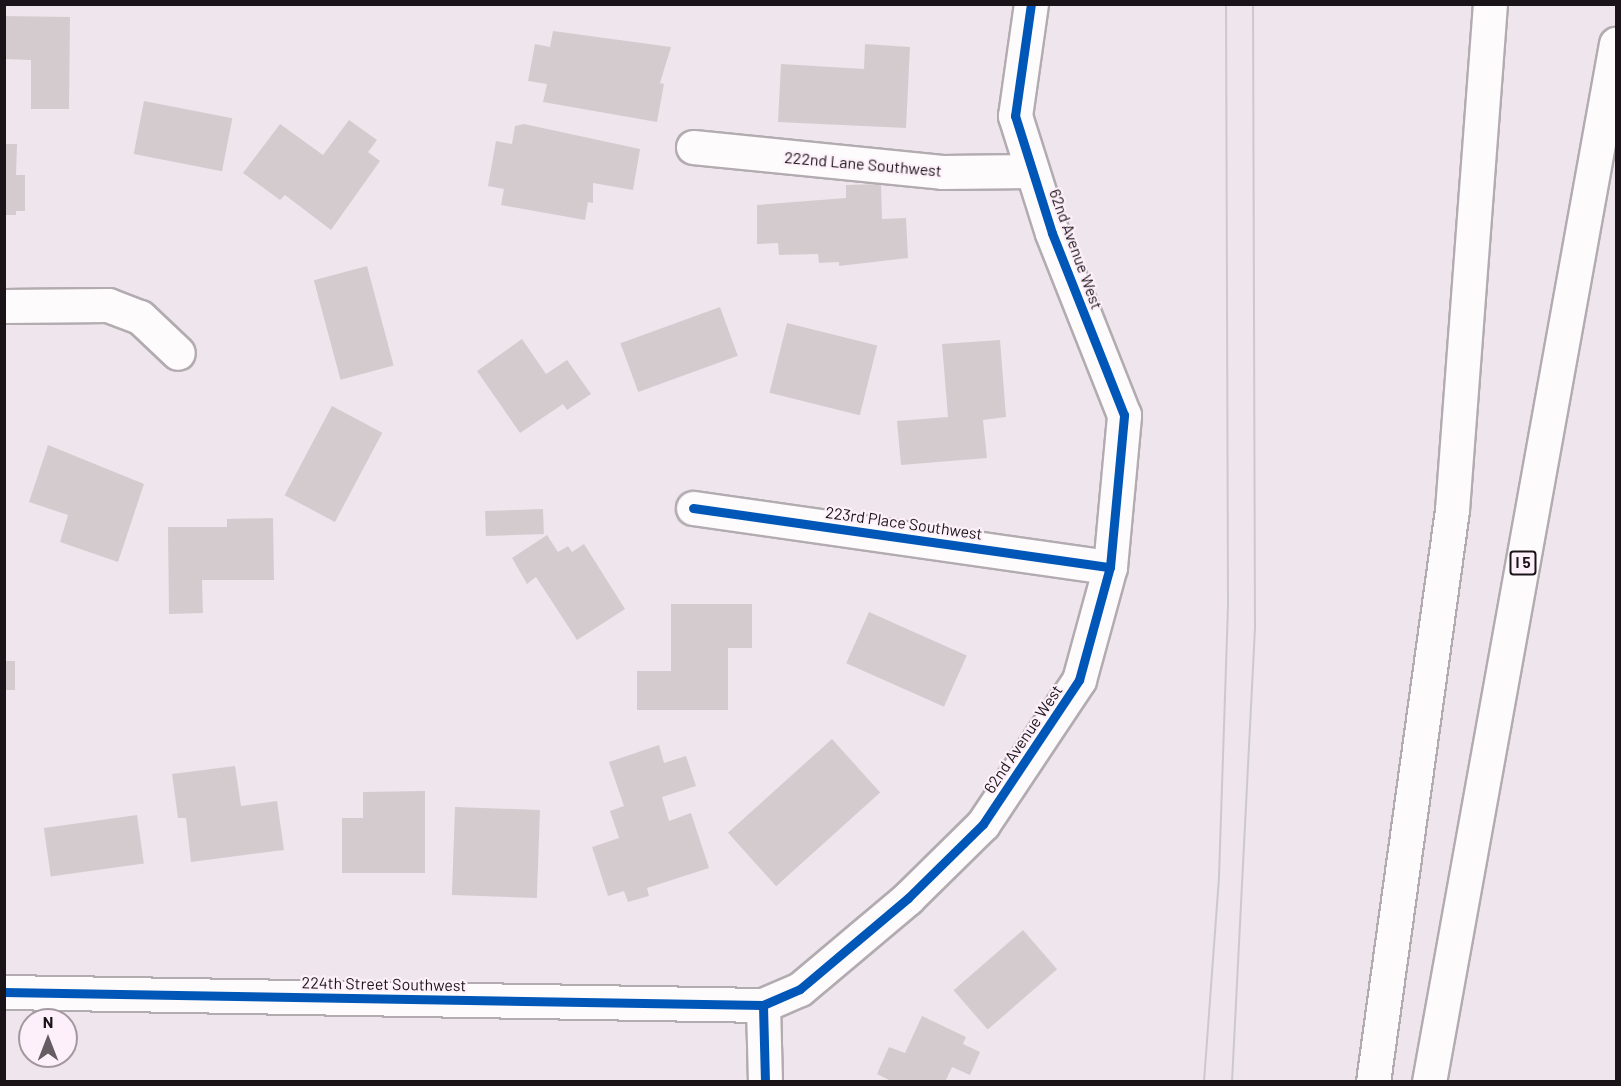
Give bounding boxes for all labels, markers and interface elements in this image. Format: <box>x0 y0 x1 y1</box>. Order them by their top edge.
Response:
street label: 222nd Lane Southwest <box>784 148 942 180</box>
street label: 62nd Avenue West <box>1045 186 1107 312</box>
street label: 223rd Place Southwest <box>824 502 984 544</box>
road number: I 5 <box>1508 551 1538 575</box>
street label: 62nd Avenue West <box>980 681 1066 797</box>
street label: 224th Street Southwest <box>302 973 466 995</box>
north arrow <box>18 1008 78 1068</box>
text: N <box>43 1012 53 1031</box>

